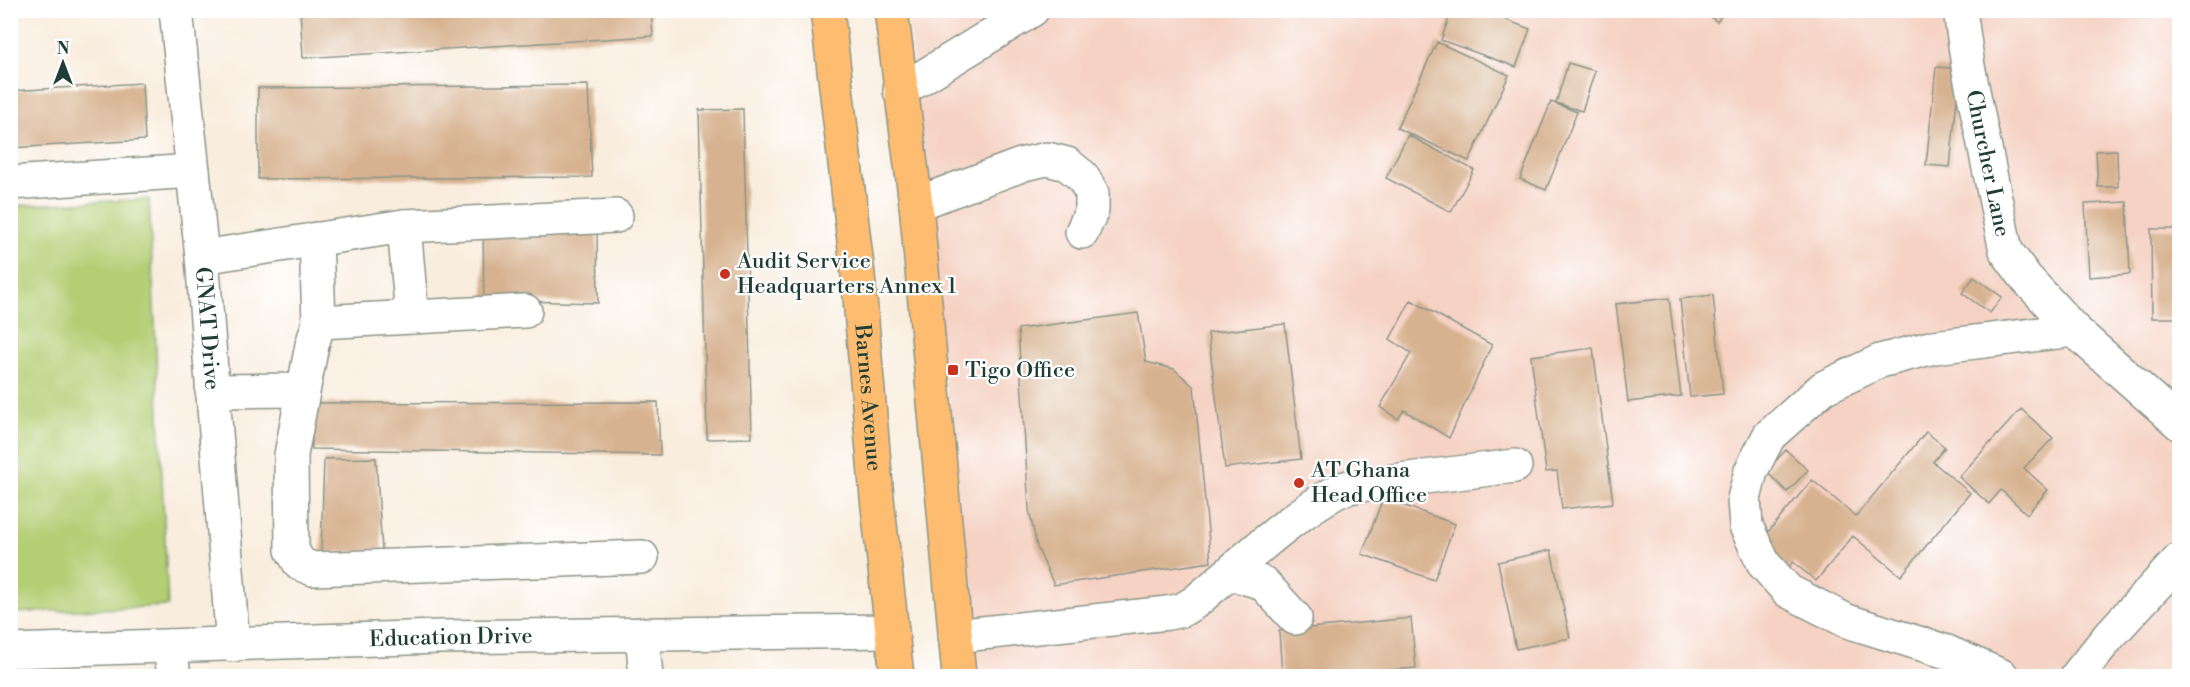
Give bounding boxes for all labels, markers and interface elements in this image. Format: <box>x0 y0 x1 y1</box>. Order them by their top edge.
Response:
north arrow <box>33 33 93 93</box>
text: N <box>57 39 70 59</box>
street label: Churcher Lane <box>1960 88 2016 239</box>
place label: Audit Service Headquarters Annex 1 <box>736 248 957 300</box>
street label: GNAT Drive <box>189 266 226 391</box>
marker: Audit Service Headquarters Annex 1 <box>718 267 732 281</box>
street label: Barnes Avenue <box>849 322 888 472</box>
place label: Tigo Office <box>965 357 1075 384</box>
marker: Tigo Office <box>946 363 960 377</box>
place label: AT Ghana Head Office <box>1310 457 1427 509</box>
marker: AT Ghana Head Office <box>1292 476 1306 490</box>
street label: Education Drive <box>369 622 533 653</box>

